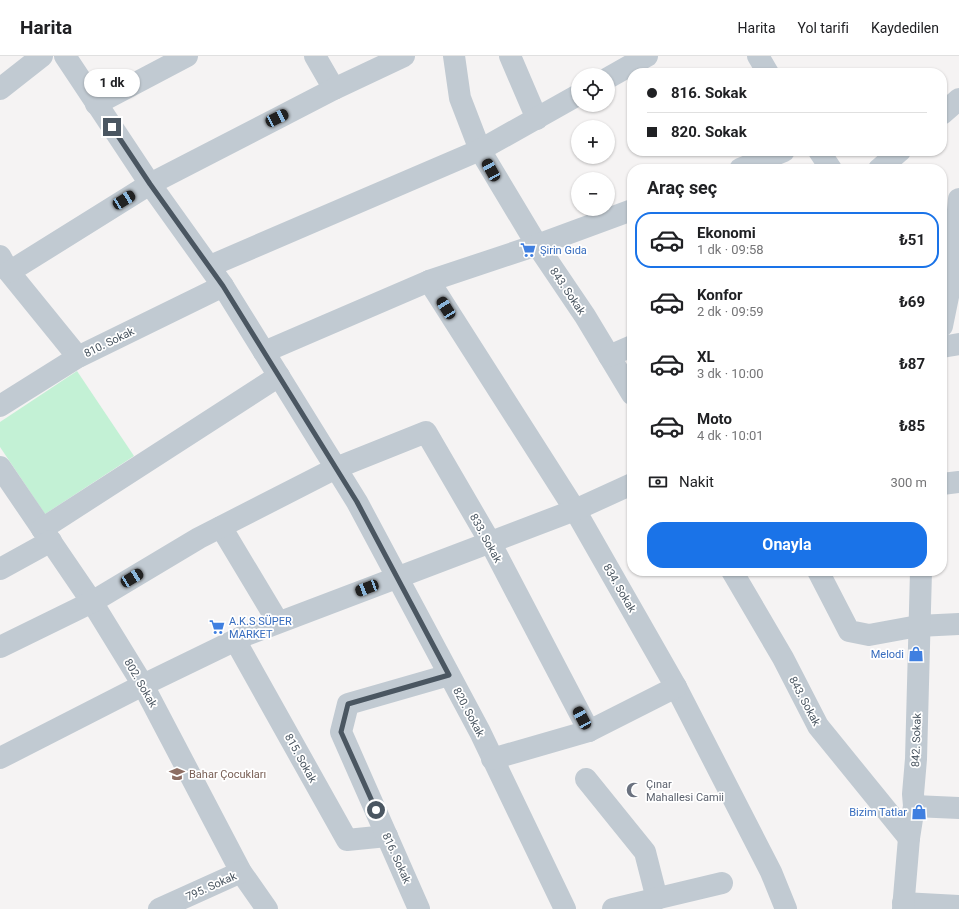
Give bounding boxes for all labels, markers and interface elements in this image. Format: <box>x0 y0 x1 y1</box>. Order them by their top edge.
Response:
text: Harita <box>20 16 72 39</box>
text: Harita <box>738 20 776 36</box>
text: Yol tarifi <box>798 20 849 36</box>
text: Kaydedilen <box>871 20 939 36</box>
map controls <box>571 68 615 216</box>
button: locate <box>571 68 615 112</box>
callout: 1 dk <box>84 69 140 97</box>
text: 1 dk <box>100 75 124 90</box>
text: 816. Sokak <box>671 84 747 102</box>
car <box>264 107 290 129</box>
route end <box>103 118 121 136</box>
button: + <box>571 120 615 164</box>
text: 820. Sokak <box>671 123 747 141</box>
car <box>480 157 502 183</box>
button: − <box>571 172 615 216</box>
text: Araç seç <box>647 177 717 198</box>
car <box>111 189 137 211</box>
icon: car <box>649 222 685 258</box>
text: Ekonomi <box>697 224 756 242</box>
text: ₺51 <box>899 231 925 249</box>
supermarket icon: Şirin Gıda <box>519 241 537 259</box>
text: 1 dk · 09:58 <box>697 242 764 257</box>
place label: Şirin Gıda <box>540 244 587 257</box>
street label: 843. Sokak <box>547 265 588 318</box>
icon: car <box>649 284 685 320</box>
text: Konfor <box>697 286 743 304</box>
text: ₺69 <box>899 293 925 311</box>
car <box>435 295 457 321</box>
text: 2 dk · 09:59 <box>697 304 764 319</box>
street label: 810. Sokak <box>82 325 137 360</box>
icon: car <box>649 346 685 382</box>
text: XL <box>697 348 715 366</box>
text: ₺87 <box>899 355 925 373</box>
text: 3 dk · 10:00 <box>697 366 764 381</box>
icon: car <box>649 408 685 444</box>
text: Moto <box>697 410 732 428</box>
text: ₺85 <box>899 417 925 435</box>
text: 4 dk · 10:01 <box>697 428 764 443</box>
icon: cash <box>647 471 669 493</box>
text: Nakit <box>679 473 714 491</box>
text: 300 m <box>890 475 927 490</box>
street label: 833. Sokak <box>467 511 505 565</box>
button: Onayla <box>647 522 927 568</box>
street label: 834. Sokak <box>600 562 639 615</box>
car <box>119 567 145 589</box>
car <box>354 578 380 598</box>
place label: A.K.S SÜPER MARKET <box>229 615 292 641</box>
supermarket icon: A.K.S SÜPER MARKET <box>208 618 226 636</box>
shop icon: Melodi <box>907 645 925 663</box>
place label: Melodi <box>871 648 904 661</box>
street label: 802. Sokak <box>121 657 160 710</box>
street label: 843. Sokak <box>786 674 823 729</box>
street label: 820. Sokak <box>450 685 487 740</box>
car <box>571 705 593 731</box>
street label: 842. Sokak <box>909 712 924 767</box>
street label: 815. Sokak <box>282 731 320 785</box>
school or university icon: Bahar Çocukları <box>168 765 186 783</box>
place label: Bahar Çocukları <box>189 768 266 781</box>
place label: Çınar Mahallesi Camii <box>646 778 724 804</box>
mosque icon: Çınar Mahallesi Camii <box>625 781 643 799</box>
route start <box>367 801 385 819</box>
shop icon: Bizim Tatlar <box>910 803 928 821</box>
place label: Bizim Tatlar <box>849 806 907 819</box>
street label: 816. Sokak <box>380 831 414 886</box>
street label: 795. Sokak <box>184 869 239 903</box>

